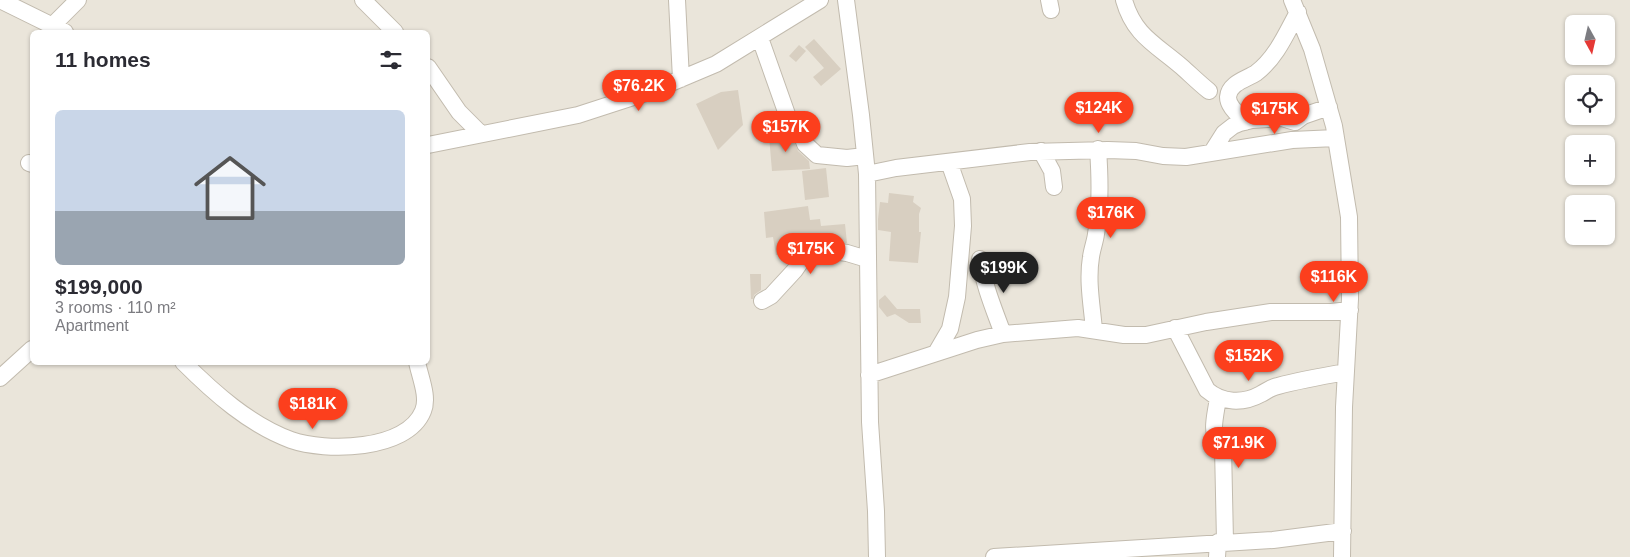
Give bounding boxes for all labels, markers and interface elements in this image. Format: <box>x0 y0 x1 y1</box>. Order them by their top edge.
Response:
north arrow <box>1565 15 1615 65</box>
map controls <box>1565 15 1615 245</box>
icon: filters <box>377 46 405 74</box>
text: 11 homes <box>55 48 151 71</box>
pin: $76.2K <box>598 70 680 112</box>
button: locate <box>1565 75 1615 125</box>
text: $76.2K <box>613 77 665 94</box>
pin: $124K <box>1064 92 1134 134</box>
pin: $175K <box>1240 92 1310 135</box>
text: $124K <box>1075 99 1123 116</box>
text: $175K <box>1251 100 1299 117</box>
pin: $157K <box>751 110 821 153</box>
text: $157K <box>762 118 810 135</box>
button: + <box>1565 135 1615 185</box>
icon: home <box>185 143 275 233</box>
button: − <box>1565 195 1615 245</box>
pin: $176K <box>1076 196 1146 239</box>
text: $176K <box>1087 204 1135 221</box>
pin: $175K <box>776 232 846 275</box>
text: $175K <box>787 240 835 257</box>
pin: $199K <box>969 252 1039 294</box>
text: $199K <box>980 259 1028 276</box>
pin: $116K <box>1299 260 1369 303</box>
text: $116K <box>1311 268 1357 285</box>
text: $199,000 <box>55 275 143 298</box>
text: 3 rooms · 110 m² <box>55 299 176 316</box>
text: Apartment <box>55 317 129 334</box>
pin: $152K <box>1214 340 1284 382</box>
text: $152K <box>1225 347 1273 364</box>
pin: $181K <box>278 388 348 430</box>
text: $181K <box>289 395 337 412</box>
pin: $71.9K <box>1198 426 1280 469</box>
text: $71.9K <box>1213 434 1265 451</box>

